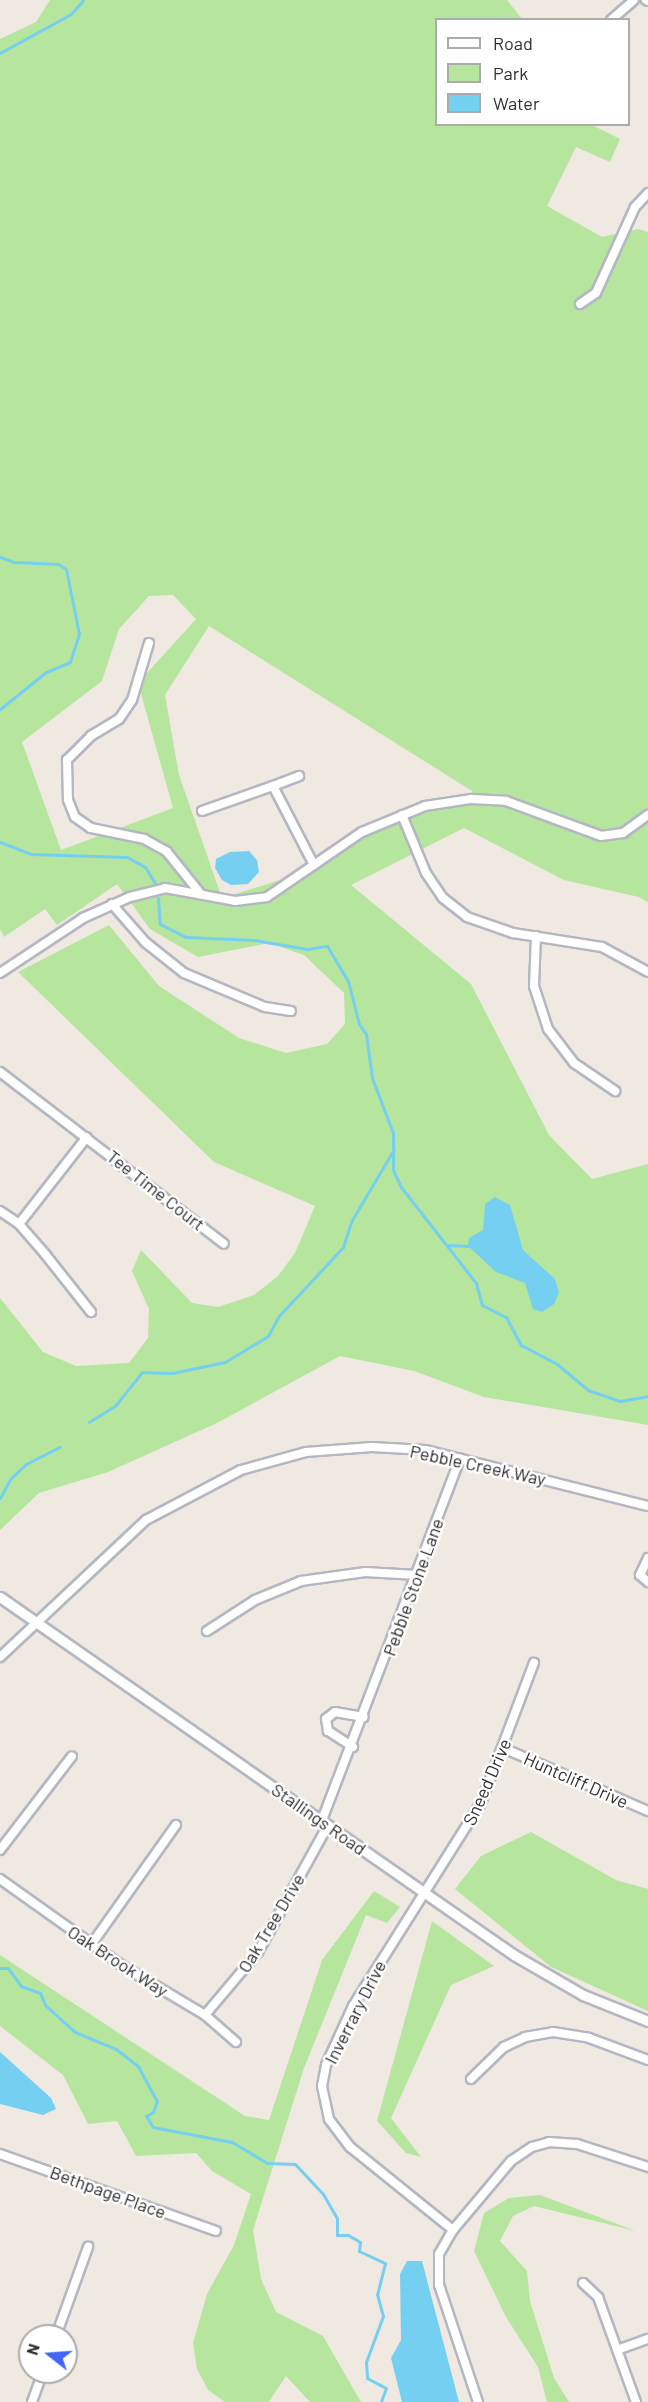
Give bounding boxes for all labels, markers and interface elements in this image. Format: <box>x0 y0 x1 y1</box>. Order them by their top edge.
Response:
legend <box>435 18 630 126</box>
text: Road <box>493 32 533 54</box>
text: Park <box>493 62 528 84</box>
text: Water <box>493 92 540 114</box>
street label: Tee Time Court <box>103 1145 209 1235</box>
street label: Pebble Creek Way <box>408 1440 548 1490</box>
street label: Pebble Stone Lane <box>378 1515 448 1659</box>
street label: Sneed Drive <box>458 1735 516 1829</box>
street label: Huntcliff Drive <box>520 1747 632 1813</box>
street label: Stallings Road <box>268 1778 370 1860</box>
street label: Oak Tree Drive <box>233 1870 309 1976</box>
street label: Oak Brook Way <box>64 1921 172 2001</box>
street label: Inverrary Drive <box>320 1957 390 2067</box>
street label: Bethpage Place <box>47 2161 169 2223</box>
north arrow <box>18 2324 78 2384</box>
text: N <box>22 2341 43 2357</box>

